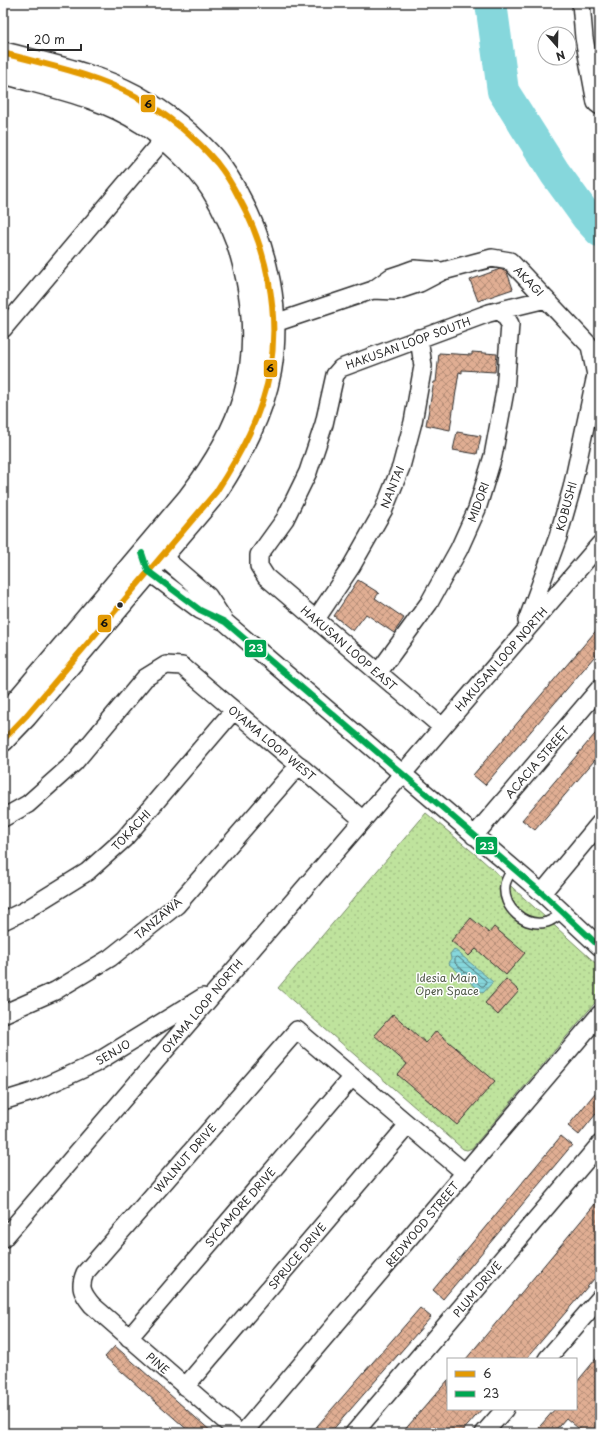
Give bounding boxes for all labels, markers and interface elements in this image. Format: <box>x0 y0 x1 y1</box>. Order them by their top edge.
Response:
scale bar <box>28 26 81 52</box>
north arrow <box>537 26 577 66</box>
text: 20 m <box>34 30 65 48</box>
text: N <box>553 46 568 65</box>
line badge: 6 <box>140 94 156 113</box>
text: 6 <box>144 95 152 112</box>
street label: AKAGI <box>510 262 548 300</box>
street label: HAKUSAN LOOP SOUTH <box>343 312 473 374</box>
line badge: 6 <box>263 359 278 378</box>
text: 6 <box>266 359 274 376</box>
street label: NANTAI <box>376 463 408 511</box>
street label: KOBUSHI <box>551 479 581 533</box>
street label: MIDORI <box>463 480 493 524</box>
unlabelled marker <box>115 600 125 610</box>
street label: HAKUSAN LOOP EAST <box>297 601 401 695</box>
street label: HAKUSAN LOOP NORTH <box>451 603 551 715</box>
line badge: 6 <box>97 614 112 633</box>
text: 6 <box>100 614 108 631</box>
line badge: 23 <box>244 639 267 658</box>
text: 23 <box>249 639 263 656</box>
street label: OYAMA LOOP WEST <box>225 701 320 785</box>
street label: ACACIA STREET <box>501 722 573 802</box>
street label: TOKACHI <box>108 806 154 854</box>
line badge: 23 <box>475 836 498 855</box>
text: 23 <box>480 837 494 854</box>
street label: TANZAWA <box>131 893 186 943</box>
street label: OYAMA LOOP NORTH <box>157 955 247 1057</box>
park label: Idesia Main Open Space <box>415 969 479 999</box>
street label: SENJO <box>92 1035 134 1069</box>
street label: WALNUT DRIVE <box>150 1120 220 1196</box>
street label: SYCAMORE DRIVE <box>201 1163 279 1251</box>
street label: REDWOOD STREET <box>381 1177 463 1270</box>
street label: SPRUCE DRIVE <box>264 1219 330 1293</box>
street label: PLUM DRIVE <box>448 1257 506 1321</box>
street label: PINE <box>143 1348 173 1378</box>
legend <box>447 1358 577 1410</box>
text: 6 <box>483 1364 491 1382</box>
text: 23 <box>483 1384 499 1402</box>

